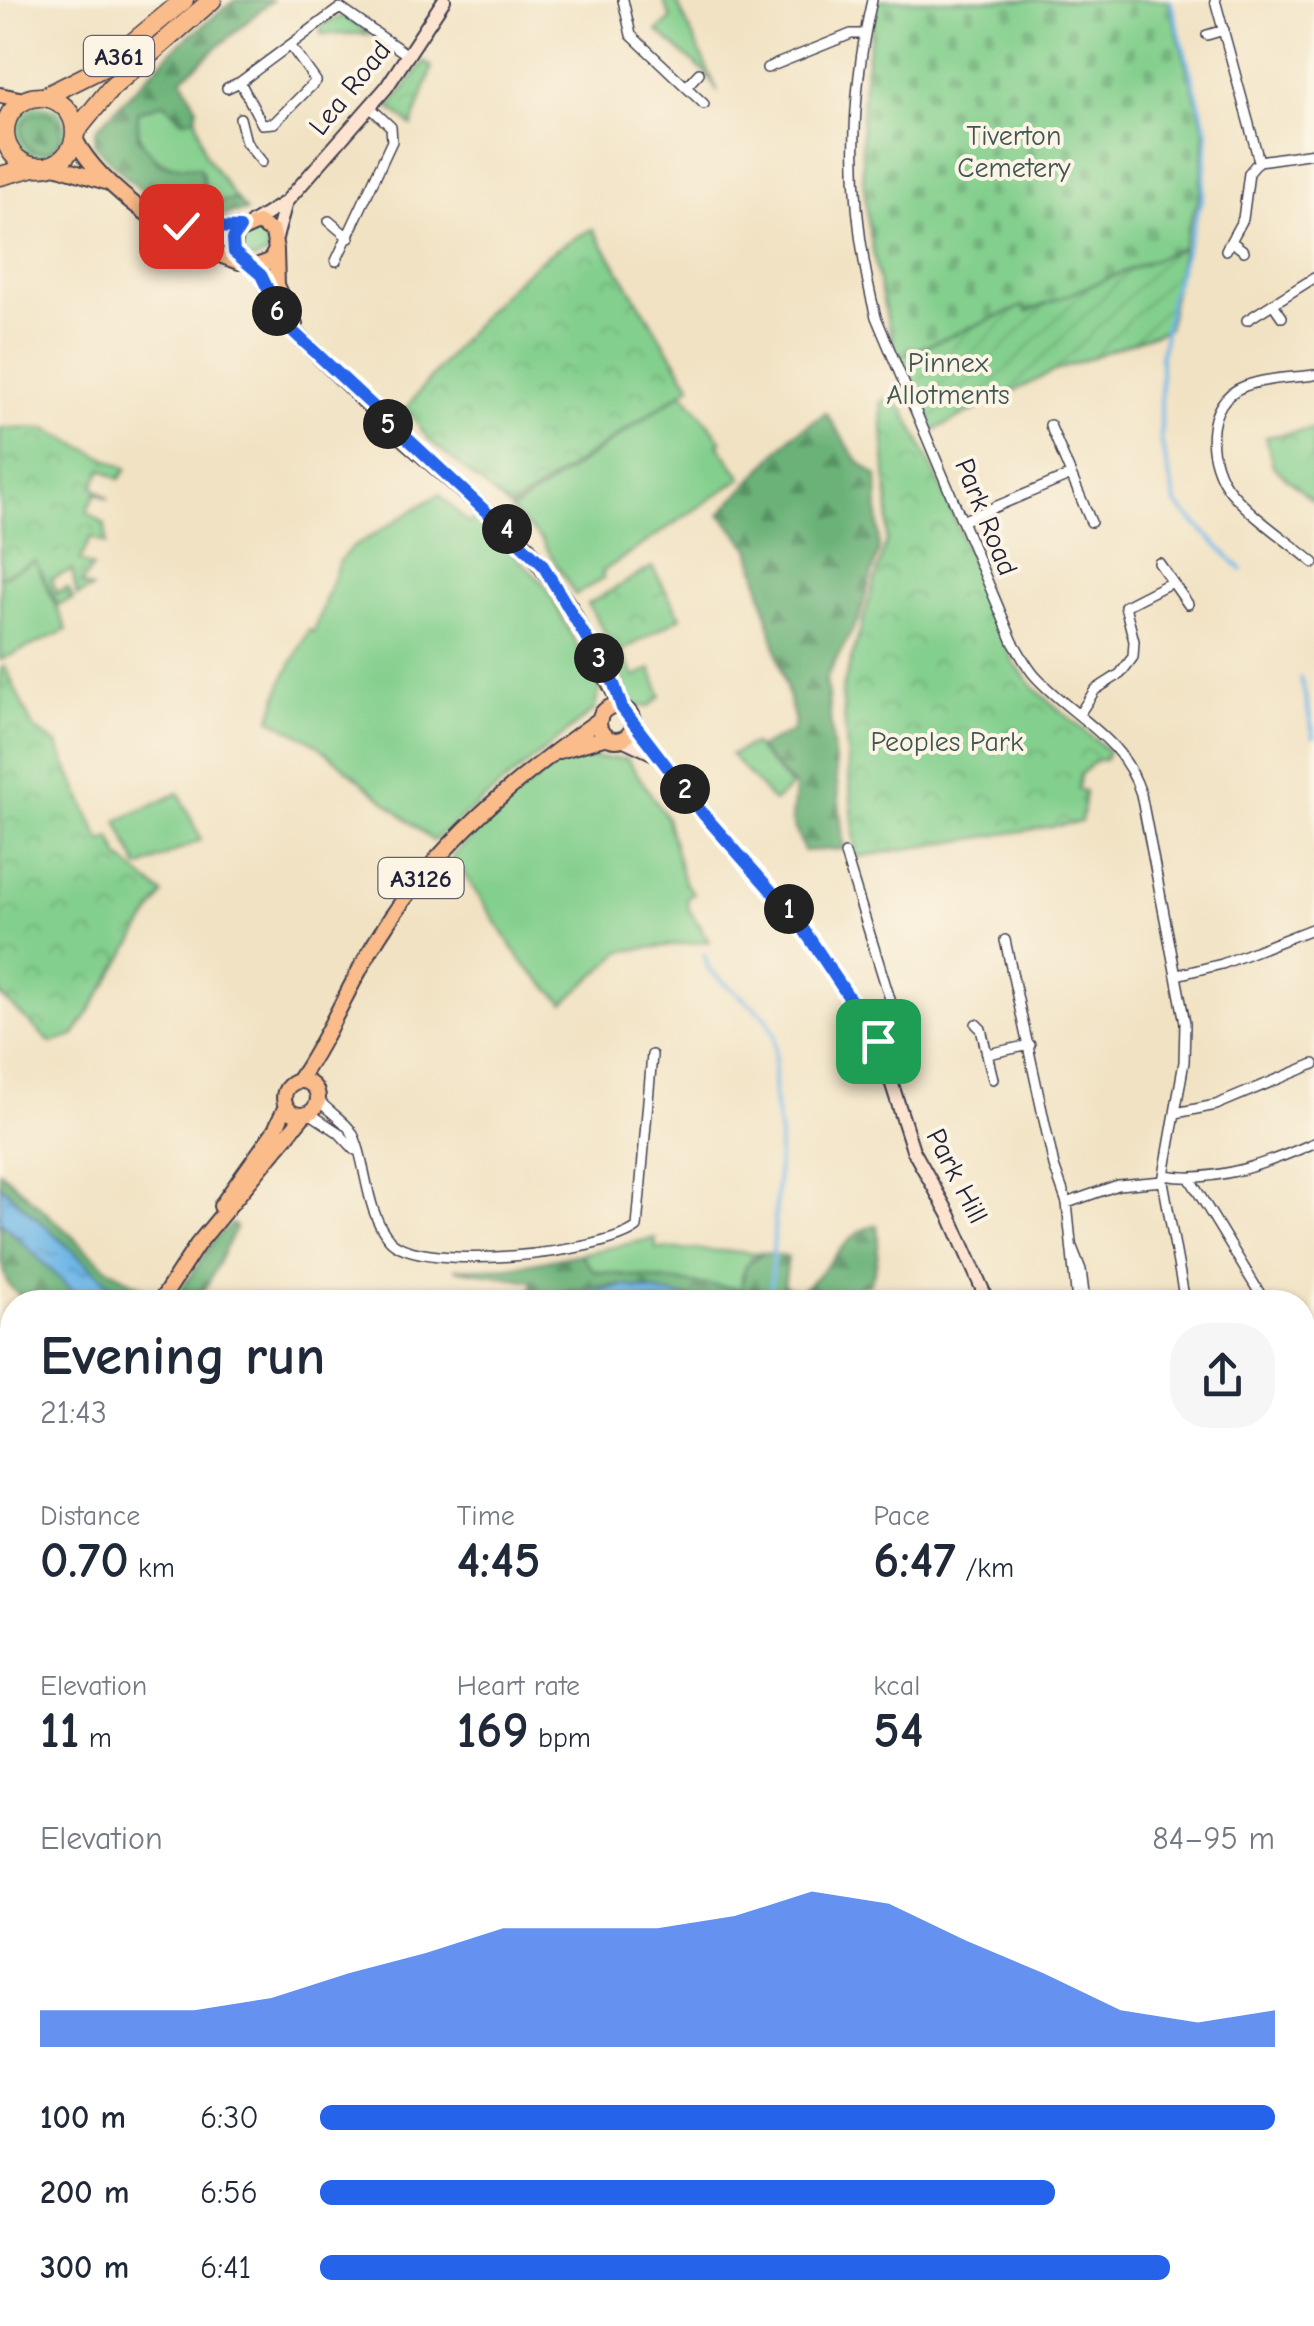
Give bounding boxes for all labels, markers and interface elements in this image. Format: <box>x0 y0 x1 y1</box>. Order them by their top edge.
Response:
street label: Lea Road <box>302 34 398 142</box>
road number: A361 <box>84 36 154 76</box>
park label: Tiverton Cemetery <box>957 120 1071 184</box>
pin <box>139 184 224 269</box>
icon: check <box>154 199 209 254</box>
pin: 6 <box>252 286 302 336</box>
text: 6 <box>270 295 284 327</box>
park label: Pinnex Allotments <box>886 347 1010 411</box>
pin: 5 <box>363 399 413 449</box>
text: 5 <box>381 408 395 440</box>
street label: Park Road <box>948 454 1024 580</box>
pin: 4 <box>482 504 532 554</box>
text: 4 <box>500 513 514 545</box>
pin: 3 <box>574 633 624 683</box>
text: 3 <box>592 642 606 674</box>
park label: Peoples Park <box>871 726 1024 758</box>
pin: 2 <box>660 764 710 814</box>
text: 2 <box>678 773 692 805</box>
road number: A3126 <box>378 858 464 898</box>
pin: 1 <box>764 884 814 934</box>
text: 1 <box>783 893 795 925</box>
pin <box>836 999 921 1084</box>
icon: arrive <box>851 1014 906 1069</box>
street label: Park Hill <box>920 1123 994 1229</box>
button: share <box>1170 1323 1275 1428</box>
text: Evening run <box>40 1324 325 1388</box>
text: 21:43 <box>40 1394 107 1431</box>
text: Distance <box>40 1500 140 1532</box>
text: Time <box>457 1500 515 1532</box>
text: Pace <box>873 1500 930 1532</box>
text: 0.70 <box>40 1532 129 1590</box>
text: 4:45 <box>457 1532 540 1590</box>
text: 6:47 <box>873 1532 956 1590</box>
text: km <box>129 1552 175 1584</box>
text: /km <box>956 1552 1014 1584</box>
text: Elevation <box>40 1670 147 1702</box>
text: Heart rate <box>457 1670 580 1702</box>
text: kcal <box>873 1670 920 1702</box>
text: 11 <box>40 1702 79 1760</box>
text: 169 <box>457 1702 529 1760</box>
text: 54 <box>873 1702 923 1760</box>
text: m <box>79 1722 112 1754</box>
text: bpm <box>529 1722 591 1754</box>
text: Elevation <box>40 1820 163 1857</box>
text: 84–95 m <box>1152 1820 1275 1857</box>
text: 100 m <box>40 2099 126 2136</box>
text: 6:30 <box>200 2099 259 2136</box>
text: 200 m <box>40 2174 129 2211</box>
text: 6:56 <box>200 2174 258 2211</box>
text: 300 m <box>40 2249 129 2286</box>
text: 6:41 <box>200 2249 251 2286</box>

